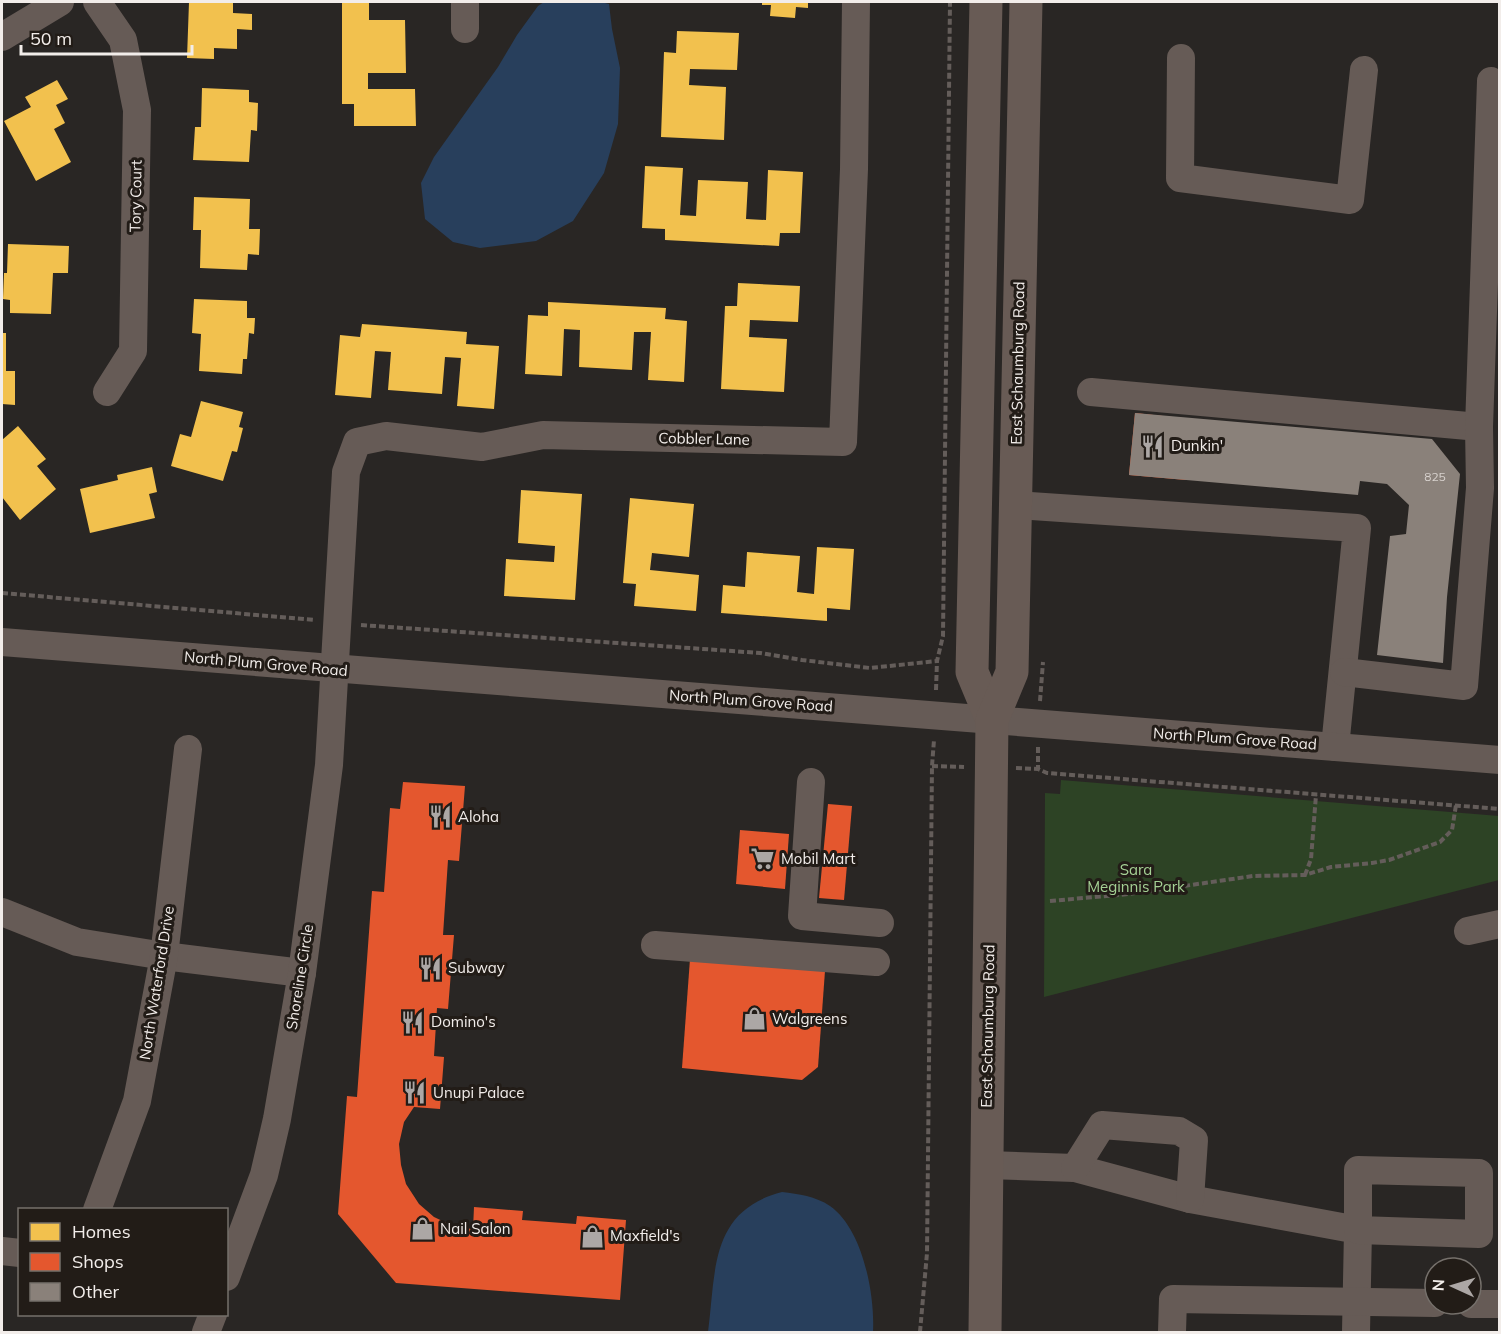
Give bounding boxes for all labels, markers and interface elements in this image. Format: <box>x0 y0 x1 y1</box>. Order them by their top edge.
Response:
scale bar <box>21 18 192 56</box>
text: 50 m <box>30 27 72 50</box>
street label: Tory Court <box>125 160 146 232</box>
street label: East Schaumburg Road <box>1007 281 1028 445</box>
street label: Cobbler Lane <box>658 428 750 449</box>
restaurant icon: Dunkin' <box>1140 433 1166 459</box>
place label: Dunkin' <box>1171 436 1223 455</box>
house number: 825 <box>1424 469 1446 484</box>
street label: North Plum Grove Road <box>183 647 349 680</box>
street label: North Plum Grove Road <box>669 685 834 716</box>
street label: North Plum Grove Road <box>1153 723 1318 754</box>
restaurant icon: Aloha <box>427 804 453 830</box>
place label: Aloha <box>458 807 499 826</box>
supermarket icon: Mobil Mart <box>750 846 776 872</box>
place label: Mobil Mart <box>781 849 855 868</box>
park label: Sara Meginnis Park <box>1087 860 1185 896</box>
street label: North Waterford Drive <box>135 905 178 1061</box>
street label: Shoreline Circle <box>282 923 317 1031</box>
street label: East Schaumburg Road <box>977 944 998 1108</box>
restaurant icon: Subway <box>417 955 443 981</box>
place label: Subway <box>448 958 505 977</box>
shop icon: Walgreens <box>741 1006 767 1032</box>
restaurant icon: Domino's <box>400 1009 426 1035</box>
place label: Walgreens <box>772 1009 847 1028</box>
place label: Domino's <box>431 1012 496 1031</box>
restaurant icon: Unupi Palace <box>402 1080 428 1106</box>
place label: Unupi Palace <box>433 1083 524 1102</box>
legend <box>18 1208 228 1316</box>
shop icon: Nail Salon <box>409 1216 435 1242</box>
place label: Nail Salon <box>440 1219 511 1238</box>
text: Homes <box>72 1220 131 1243</box>
shop icon: Maxfield's <box>579 1223 605 1249</box>
place label: Maxfield's <box>610 1226 680 1245</box>
text: Shops <box>72 1250 124 1273</box>
north arrow <box>1423 1256 1483 1316</box>
text: N <box>1428 1278 1448 1292</box>
text: Other <box>72 1280 120 1303</box>

